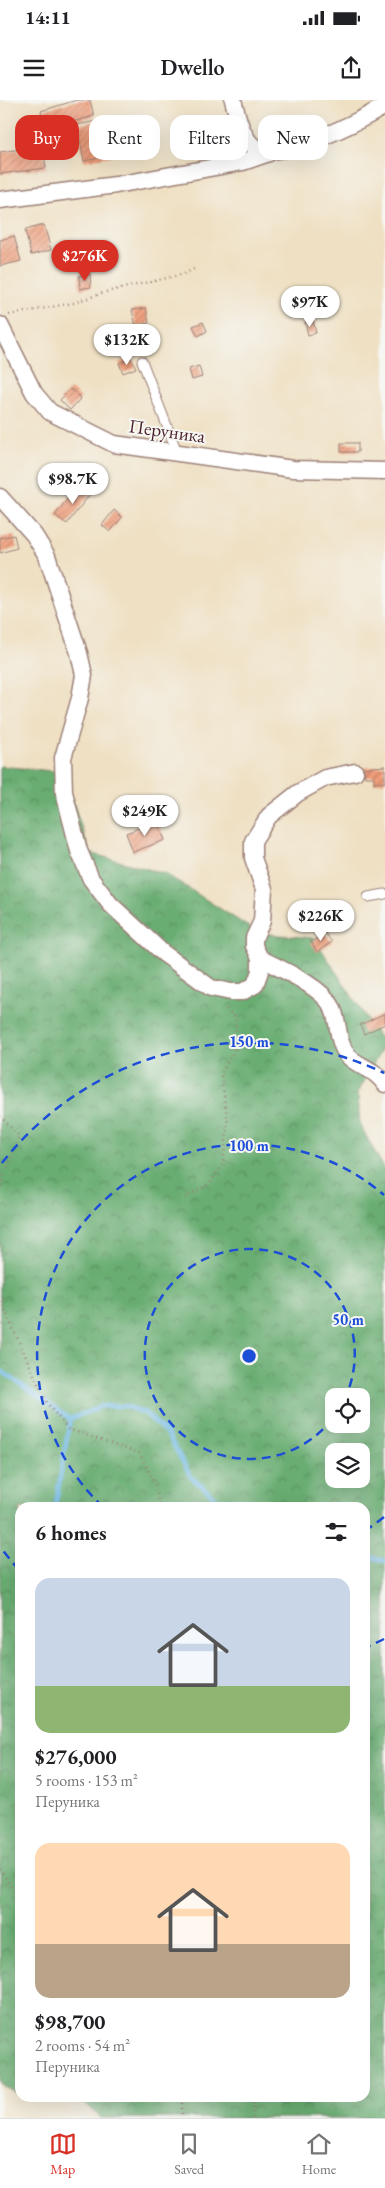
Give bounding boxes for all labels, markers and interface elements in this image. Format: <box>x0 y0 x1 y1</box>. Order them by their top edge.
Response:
text: 14:11 <box>25 5 71 30</box>
text: Dwello <box>160 53 225 82</box>
icon: menu <box>20 54 48 82</box>
icon: share <box>337 54 365 82</box>
chip: Buy <box>15 115 79 160</box>
chip: Rent <box>89 115 160 160</box>
chip: Filters <box>170 115 248 160</box>
chip: New <box>258 115 328 160</box>
pin: $276K <box>50 240 120 282</box>
text: $276K <box>63 245 107 266</box>
pin: $97K <box>280 286 340 328</box>
text: $97K <box>292 291 328 312</box>
pin: $132K <box>92 324 162 366</box>
text: $132K <box>105 329 149 350</box>
street label: Перуника <box>127 413 207 449</box>
pin: $98.7K <box>32 462 114 505</box>
text: $98.7K <box>49 468 97 489</box>
pin: $249K <box>110 794 180 837</box>
text: $249K <box>123 800 167 821</box>
pin: $226K <box>286 900 356 942</box>
text: $226K <box>299 905 343 926</box>
text: 150 m <box>229 1032 269 1051</box>
text: 100 m <box>229 1136 269 1155</box>
text: 50 m <box>332 1310 364 1329</box>
centre of rings <box>240 1347 258 1365</box>
map controls <box>325 1388 370 1488</box>
button: locate <box>325 1388 370 1433</box>
button: layers <box>325 1443 370 1488</box>
icon: filters <box>322 1518 350 1546</box>
text: 6 homes <box>35 1519 107 1546</box>
icon: home <box>148 1610 238 1700</box>
text: $276,000 <box>35 1743 117 1770</box>
text: 5 rooms · 153 m² <box>35 1770 138 1791</box>
text: Перуника <box>35 1791 100 1812</box>
icon: home <box>148 1875 238 1965</box>
text: $98,700 <box>35 2008 105 2035</box>
text: 2 rooms · 54 m² <box>35 2035 130 2056</box>
text: Перуника <box>35 2056 100 2077</box>
tab: Map <box>49 2130 77 2178</box>
tab: Saved <box>174 2130 204 2178</box>
tab: Home <box>302 2130 336 2178</box>

